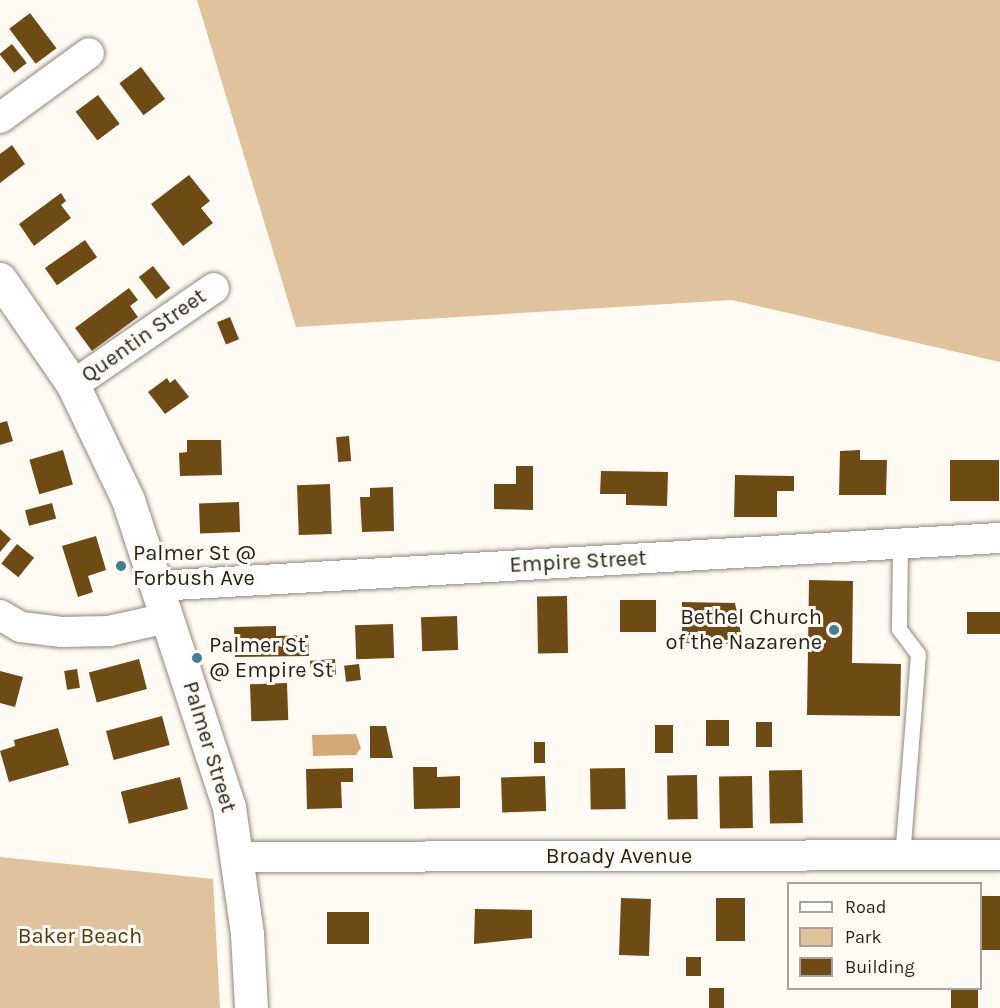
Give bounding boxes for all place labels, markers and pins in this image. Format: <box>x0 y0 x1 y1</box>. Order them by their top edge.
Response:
place label: Palmer St @ Forbush Ave <box>133 540 256 592</box>
marker: Palmer St @ Forbush Ave <box>114 559 128 573</box>
place label: Bethel Church of the Nazarene <box>666 604 822 656</box>
marker: Bethel Church of the Nazarene <box>827 623 841 637</box>
place label: Palmer St @ Empire St <box>209 632 333 684</box>
marker: Palmer St @ Empire St <box>190 651 204 665</box>

